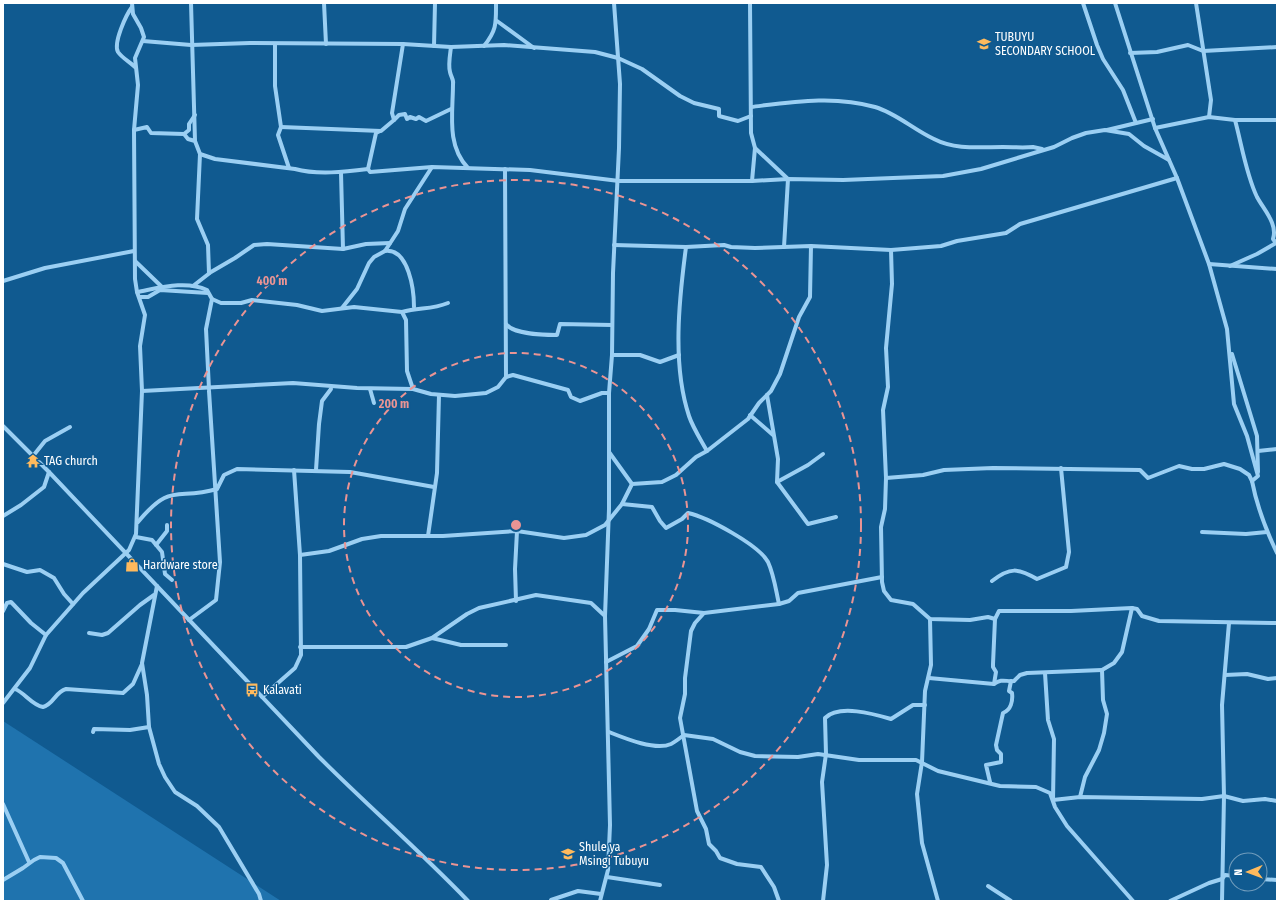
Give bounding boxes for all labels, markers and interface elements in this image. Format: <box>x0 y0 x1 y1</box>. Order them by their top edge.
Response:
place label: TUBUYU SECONDARY SCHOOL <box>995 30 1096 58</box>
school or university icon: TUBUYU SECONDARY SCHOOL <box>976 36 992 52</box>
text: 400 m <box>257 274 287 288</box>
text: 200 m <box>378 397 409 411</box>
temple icon: TAG church <box>25 453 41 469</box>
place label: TAG church <box>44 454 98 468</box>
centre of rings <box>509 518 523 532</box>
shop icon: Hardware store <box>124 557 140 573</box>
place label: Hardware store <box>143 558 218 572</box>
bus stop icon: Kalavati <box>244 682 260 698</box>
place label: Kalavati <box>263 683 302 697</box>
place label: Shule ya Msingi Tubuyu <box>579 840 649 868</box>
school or university icon: Shule ya Msingi Tubuyu <box>560 846 576 862</box>
north arrow <box>1228 852 1268 892</box>
text: N <box>1232 869 1245 876</box>

